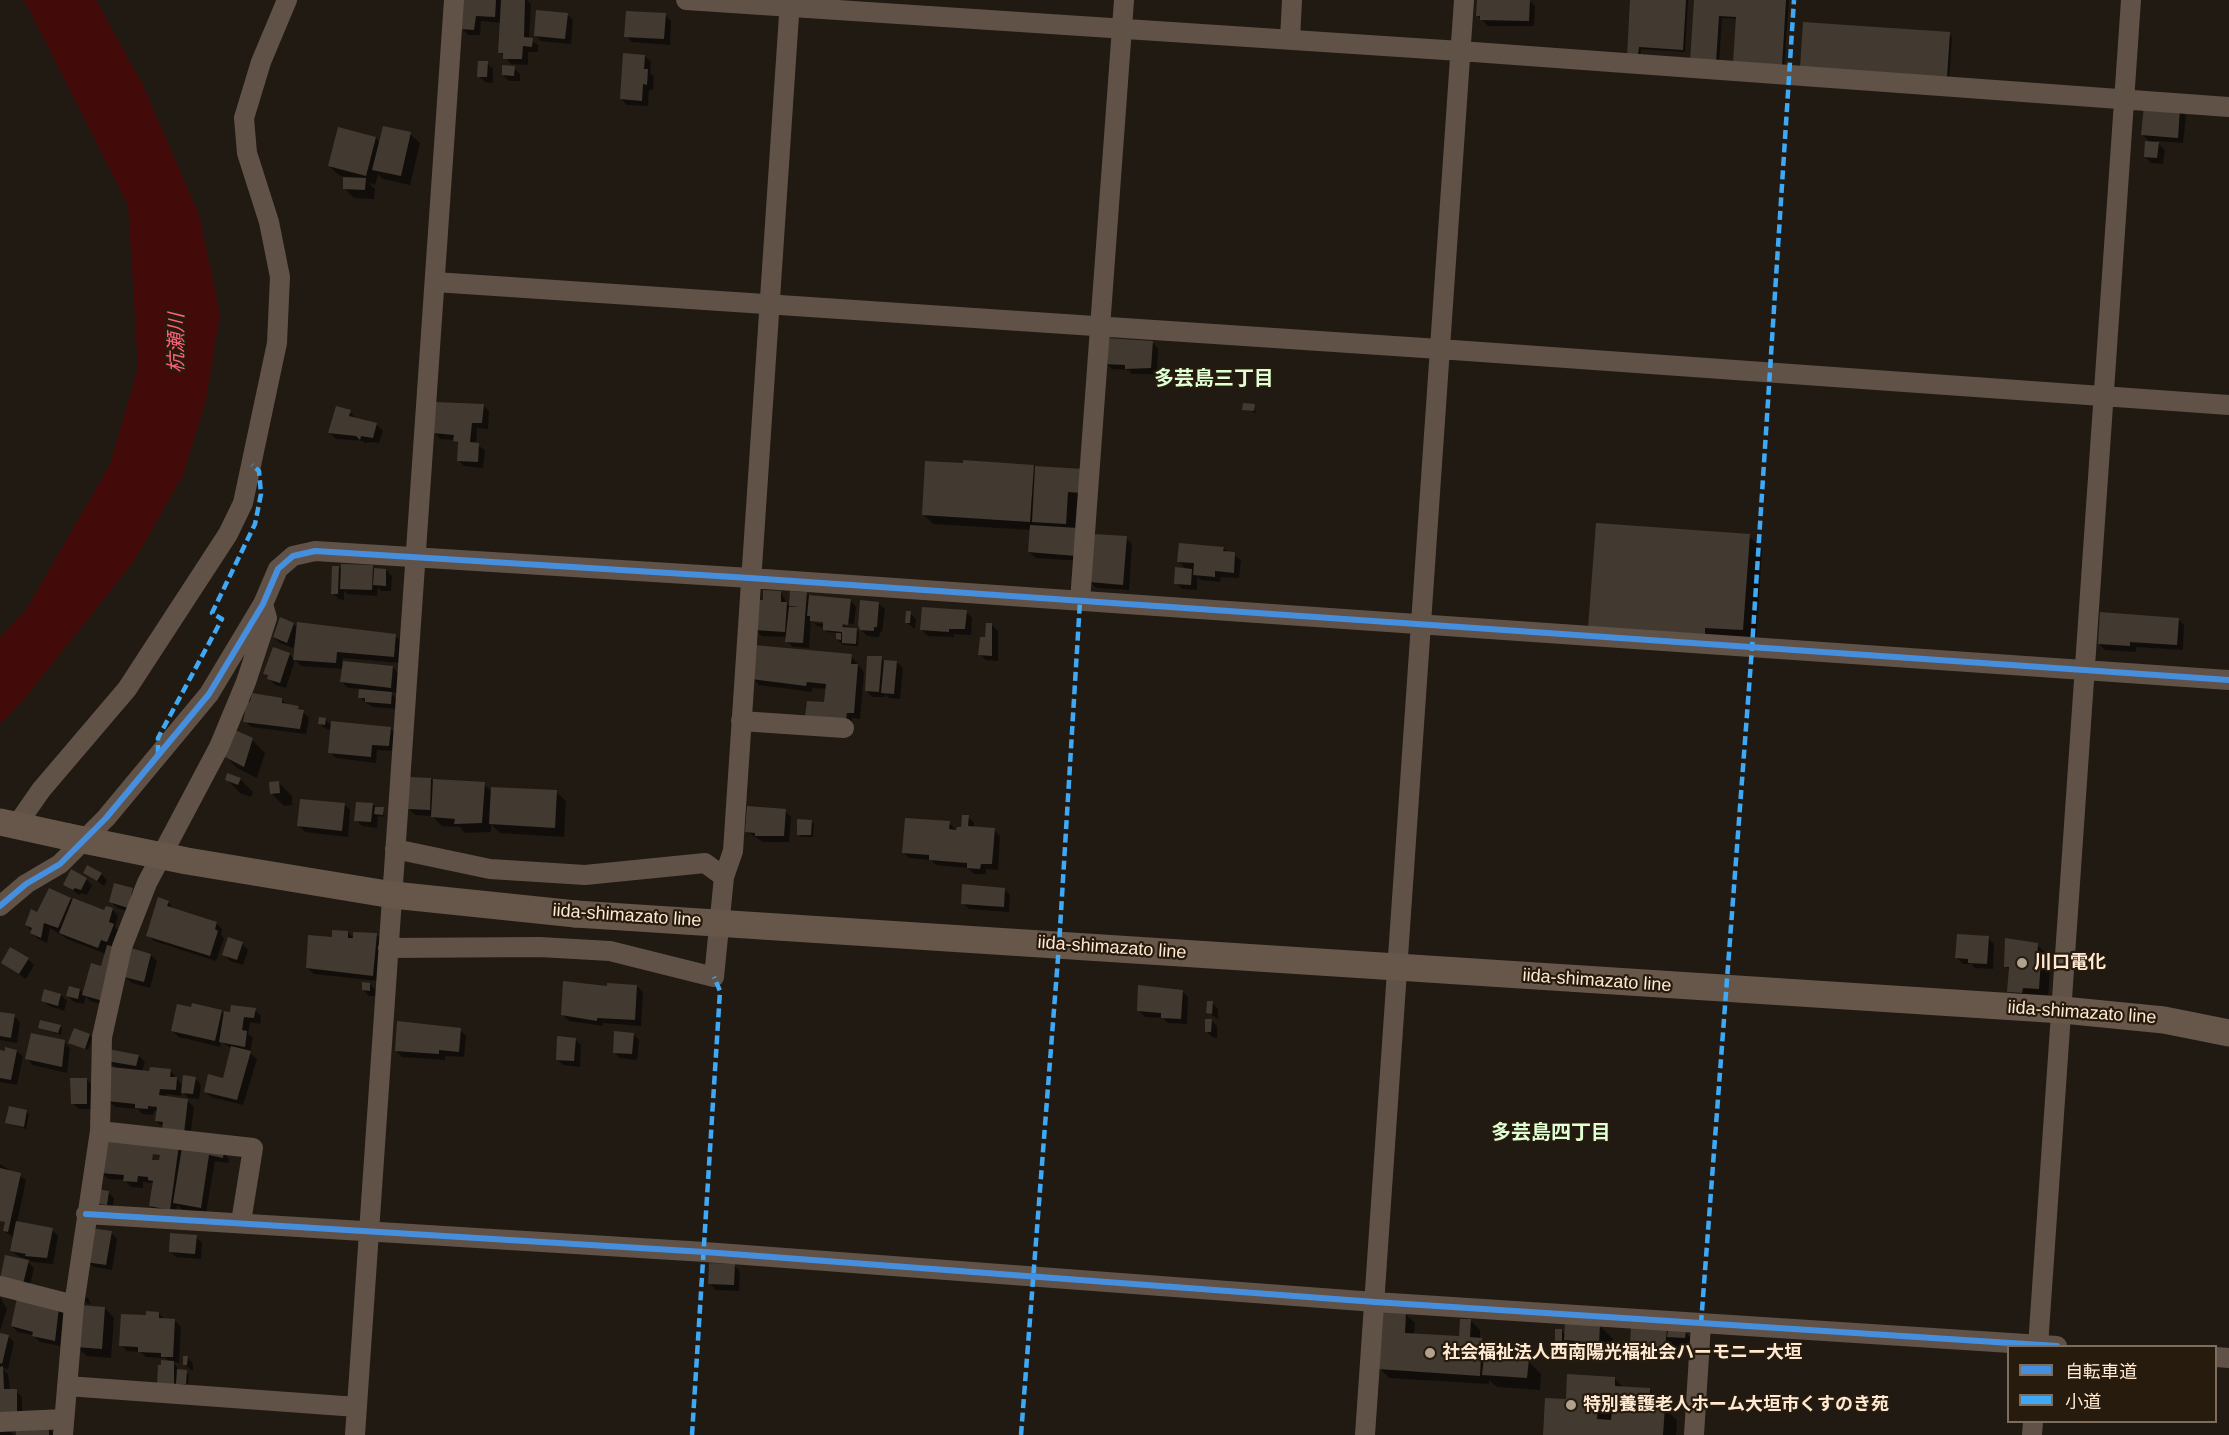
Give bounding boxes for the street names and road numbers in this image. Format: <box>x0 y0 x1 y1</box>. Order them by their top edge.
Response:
street label: iida-shimazato line <box>552 900 702 932</box>
street label: iida-shimazato line <box>1037 932 1187 964</box>
street label: iida-shimazato line <box>1522 965 1672 997</box>
street label: iida-shimazato line <box>2007 997 2157 1029</box>

